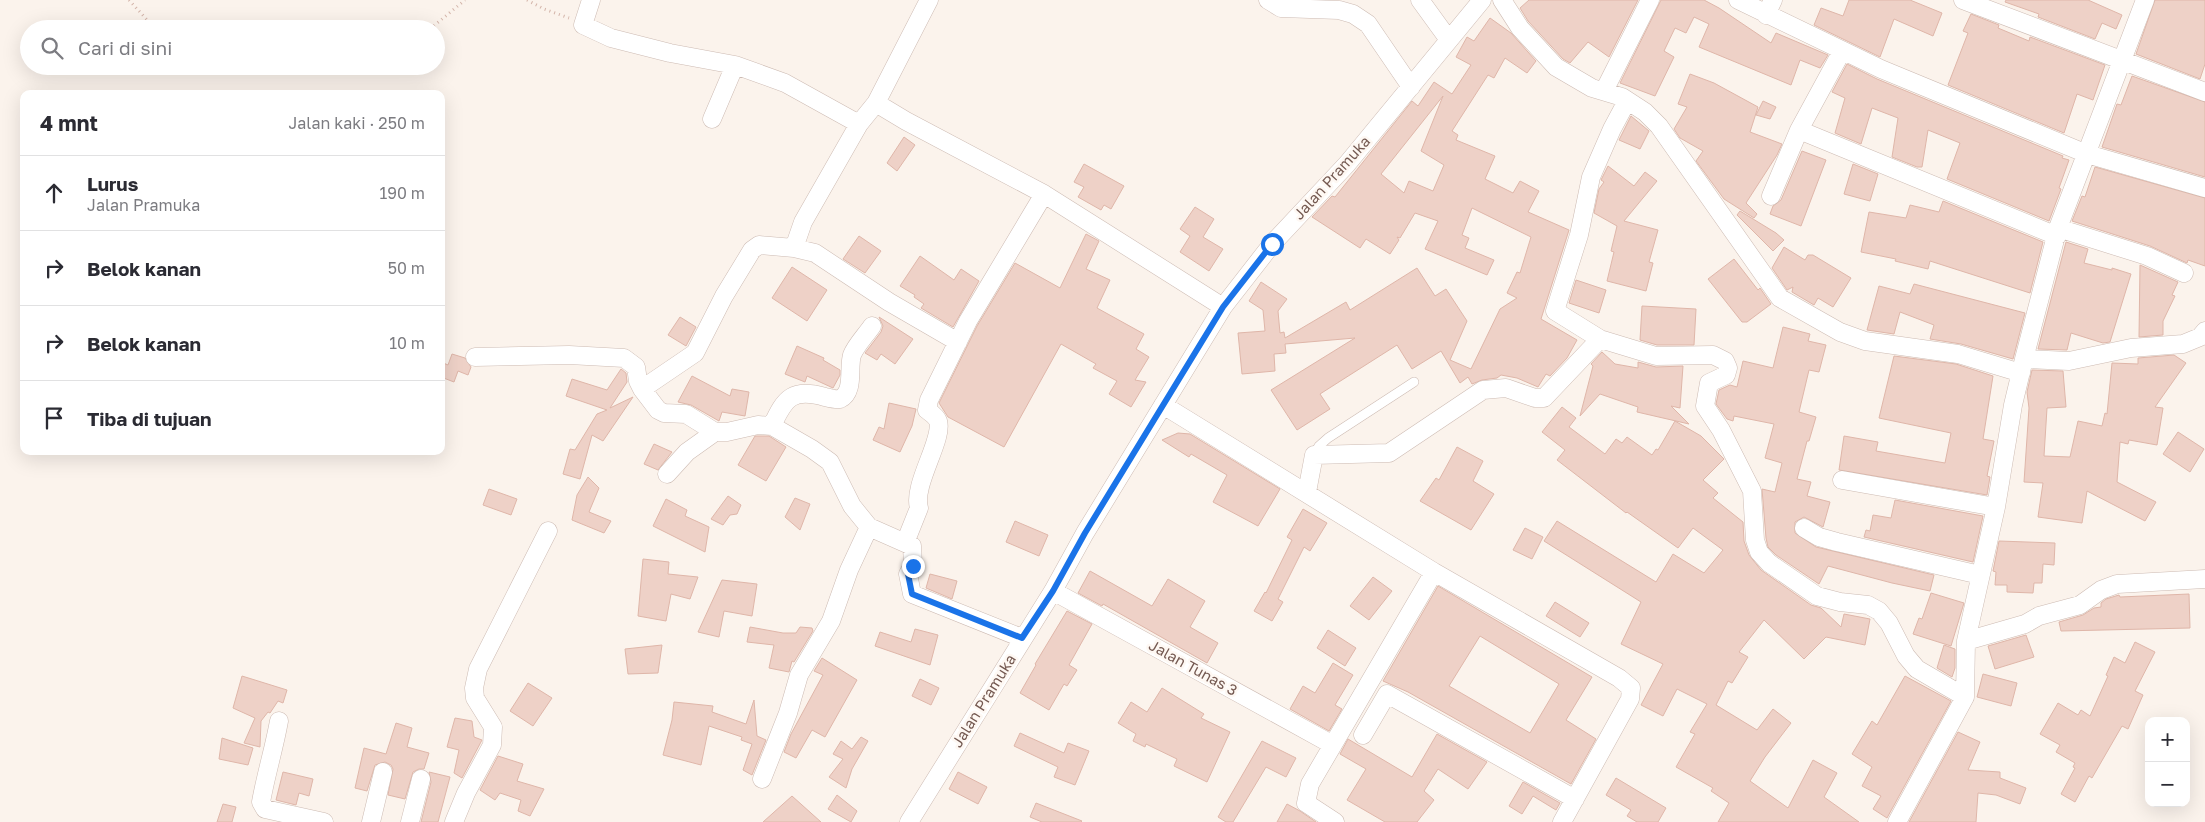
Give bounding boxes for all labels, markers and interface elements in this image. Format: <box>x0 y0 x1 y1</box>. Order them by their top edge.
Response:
search box <box>20 20 445 75</box>
icon: search <box>38 34 66 62</box>
text: Cari di sini <box>78 36 172 59</box>
text: 4 mnt <box>40 110 98 136</box>
text: Jalan kaki · 250 m <box>288 113 425 133</box>
street label: Jalan Pramuka <box>1289 132 1373 223</box>
text: Lurus <box>87 172 138 195</box>
icon: ahead <box>40 179 68 207</box>
text: 190 m <box>379 183 425 203</box>
text: Jalan Pramuka <box>87 195 200 215</box>
route start <box>1261 233 1284 256</box>
icon: right <box>40 254 68 282</box>
text: Belok kanan <box>87 257 201 280</box>
text: 50 m <box>388 258 425 278</box>
icon: right <box>40 329 68 357</box>
text: Belok kanan <box>87 332 201 355</box>
text: 10 m <box>389 333 425 353</box>
icon: arrive <box>40 404 68 432</box>
text: Tiba di tujuan <box>87 407 212 430</box>
route end <box>902 555 925 578</box>
street label: Jalan Tunas 3 <box>1146 635 1241 699</box>
street label: Jalan Pramuka <box>947 651 1019 750</box>
map controls <box>2145 717 2190 807</box>
button: + <box>2145 717 2190 762</box>
button: − <box>2145 762 2190 807</box>

